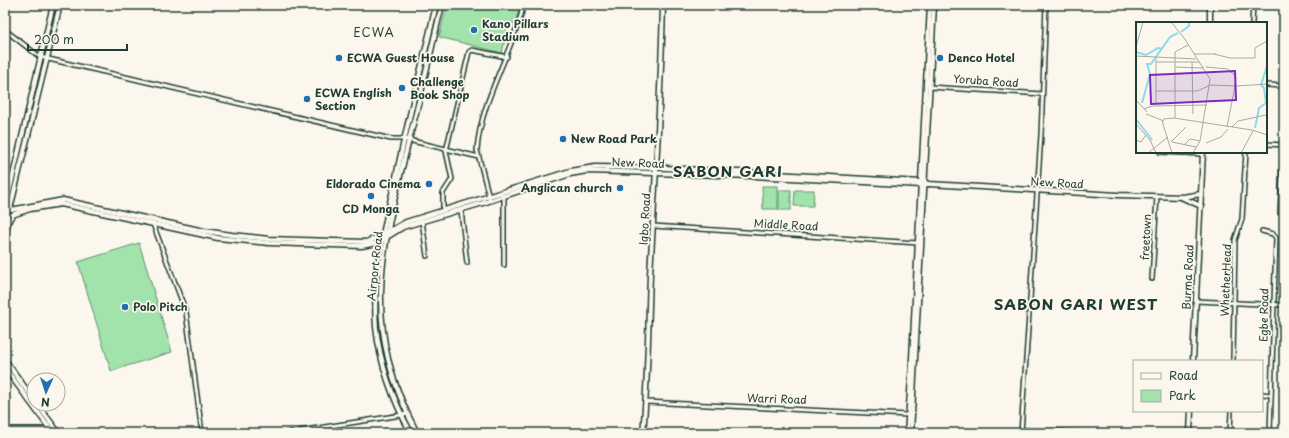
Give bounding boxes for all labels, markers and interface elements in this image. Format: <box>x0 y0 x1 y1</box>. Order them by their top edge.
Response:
place label: Kano Pillars Stadium <box>482 15 548 45</box>
inset map <box>1136 22 1267 153</box>
district label: ECWA <box>353 23 395 41</box>
marker: Kano Pillars Stadium <box>469 25 479 35</box>
scale bar <box>28 26 127 52</box>
text: 200 m <box>34 30 74 48</box>
place label: ECWA Guest House <box>347 49 455 66</box>
place label: Denco Hotel <box>948 49 1015 66</box>
marker: ECWA Guest House <box>334 53 344 63</box>
marker: Denco Hotel <box>935 53 945 63</box>
street label: Yoruba Road <box>953 70 1019 91</box>
place label: Challenge Book Shop <box>410 73 469 103</box>
marker: Challenge Book Shop <box>397 83 407 93</box>
place label: ECWA English Section <box>315 84 392 114</box>
marker: ECWA English Section <box>302 94 312 104</box>
place label: New Road Park <box>571 130 658 147</box>
marker: New Road Park <box>558 134 568 144</box>
street label: New Road <box>611 153 665 172</box>
district label: SABON GARI <box>673 159 783 182</box>
street label: New Road <box>1030 173 1084 192</box>
place label: Eldorado Cinema <box>326 175 421 192</box>
marker: Eldorado Cinema <box>424 179 434 189</box>
place label: Anglican church <box>521 179 612 196</box>
marker: Anglican church <box>615 183 625 193</box>
marker: CD Monga <box>366 191 376 201</box>
street label: Igbo Road <box>635 192 654 246</box>
place label: CD Monga <box>342 200 400 217</box>
street label: Middle Road <box>753 214 819 235</box>
street label: freetown <box>1136 214 1155 260</box>
street label: Airport Road <box>362 230 387 302</box>
street label: WhetherHead <box>1216 243 1235 317</box>
street label: Burma Road <box>1177 244 1198 310</box>
street label: Egbe Road <box>1255 288 1272 342</box>
district label: SABON GARI WEST <box>994 292 1158 315</box>
place label: Polo Pitch <box>133 298 188 315</box>
marker: Polo Pitch <box>120 302 130 312</box>
legend <box>1133 360 1263 412</box>
text: Road <box>1169 366 1198 384</box>
north arrow <box>26 372 66 412</box>
text: Park <box>1169 386 1196 404</box>
street label: Warri Road <box>747 389 807 408</box>
text: N <box>40 394 50 411</box>

